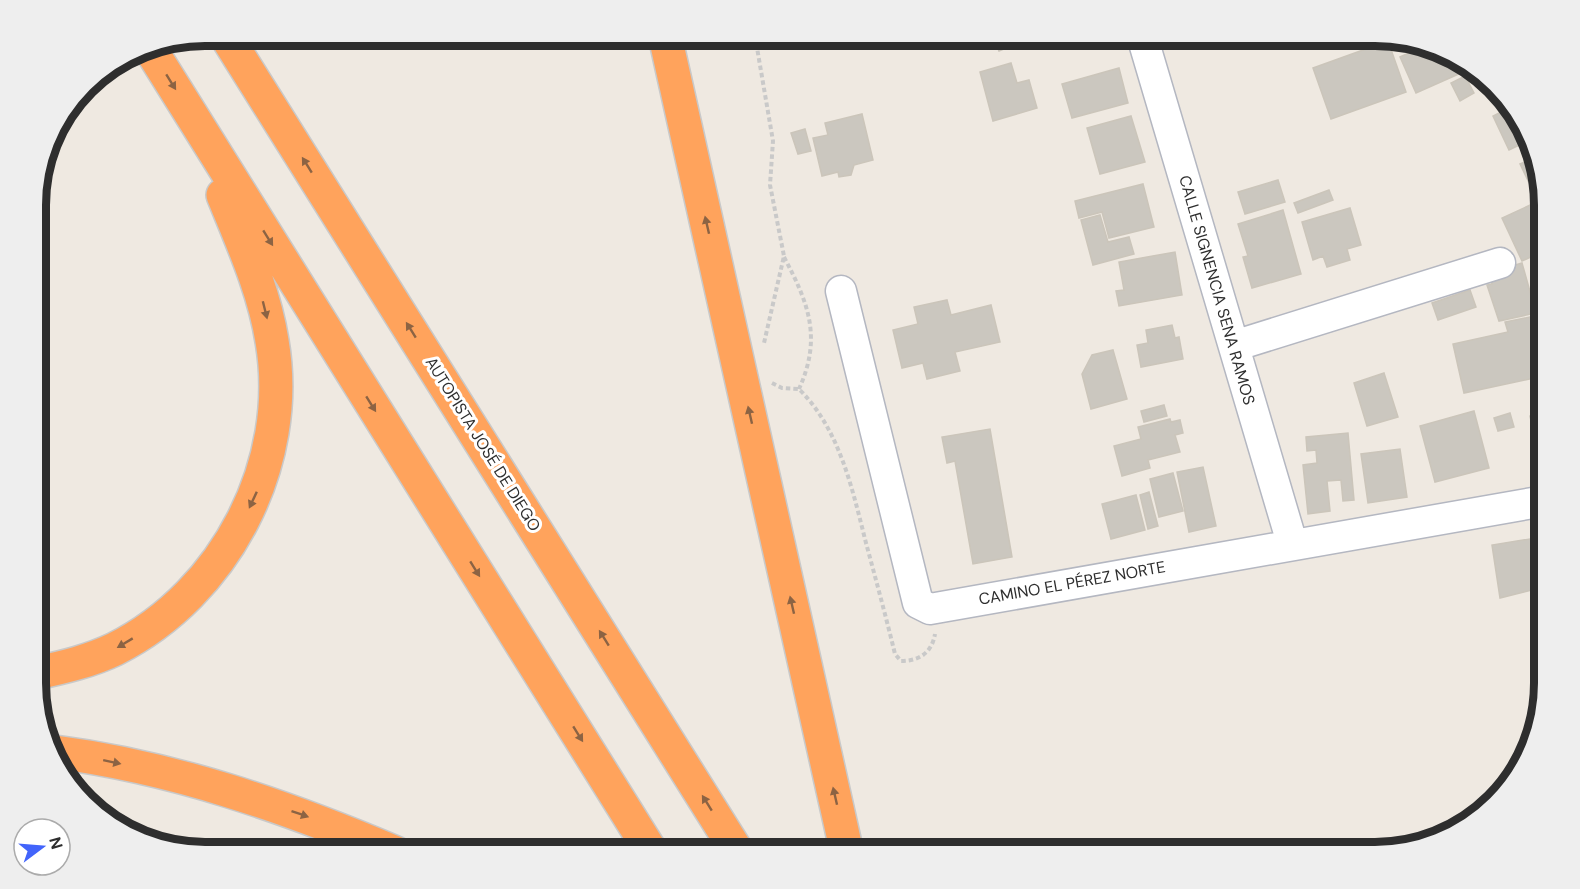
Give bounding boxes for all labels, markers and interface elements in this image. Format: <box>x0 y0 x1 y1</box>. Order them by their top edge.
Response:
one-way arrow <box>165 74 176 90</box>
one-way arrow <box>302 157 313 173</box>
street label: CALLE SIGNENCIA SENA RAMOS <box>1174 173 1260 407</box>
one-way arrow <box>702 215 711 234</box>
one-way arrow <box>262 230 273 246</box>
one-way arrow <box>261 300 271 319</box>
one-way arrow <box>406 322 417 338</box>
street label: AUTOPISTA JOSÉ DE DIEGO <box>421 353 545 535</box>
one-way arrow <box>366 396 377 412</box>
one-way arrow <box>744 406 754 424</box>
one-way arrow <box>248 492 257 509</box>
street label: CAMINO EL PÉREZ NORTE <box>977 556 1167 610</box>
one-way arrow <box>469 561 480 577</box>
one-way arrow <box>787 596 796 615</box>
one-way arrow <box>599 630 610 646</box>
one-way arrow <box>117 637 133 648</box>
one-way arrow <box>573 726 584 742</box>
one-way arrow <box>103 758 122 767</box>
one-way arrow <box>829 786 839 805</box>
one-way arrow <box>702 795 713 811</box>
one-way arrow <box>291 810 309 820</box>
north arrow <box>12 817 72 877</box>
text: N <box>44 834 68 852</box>

